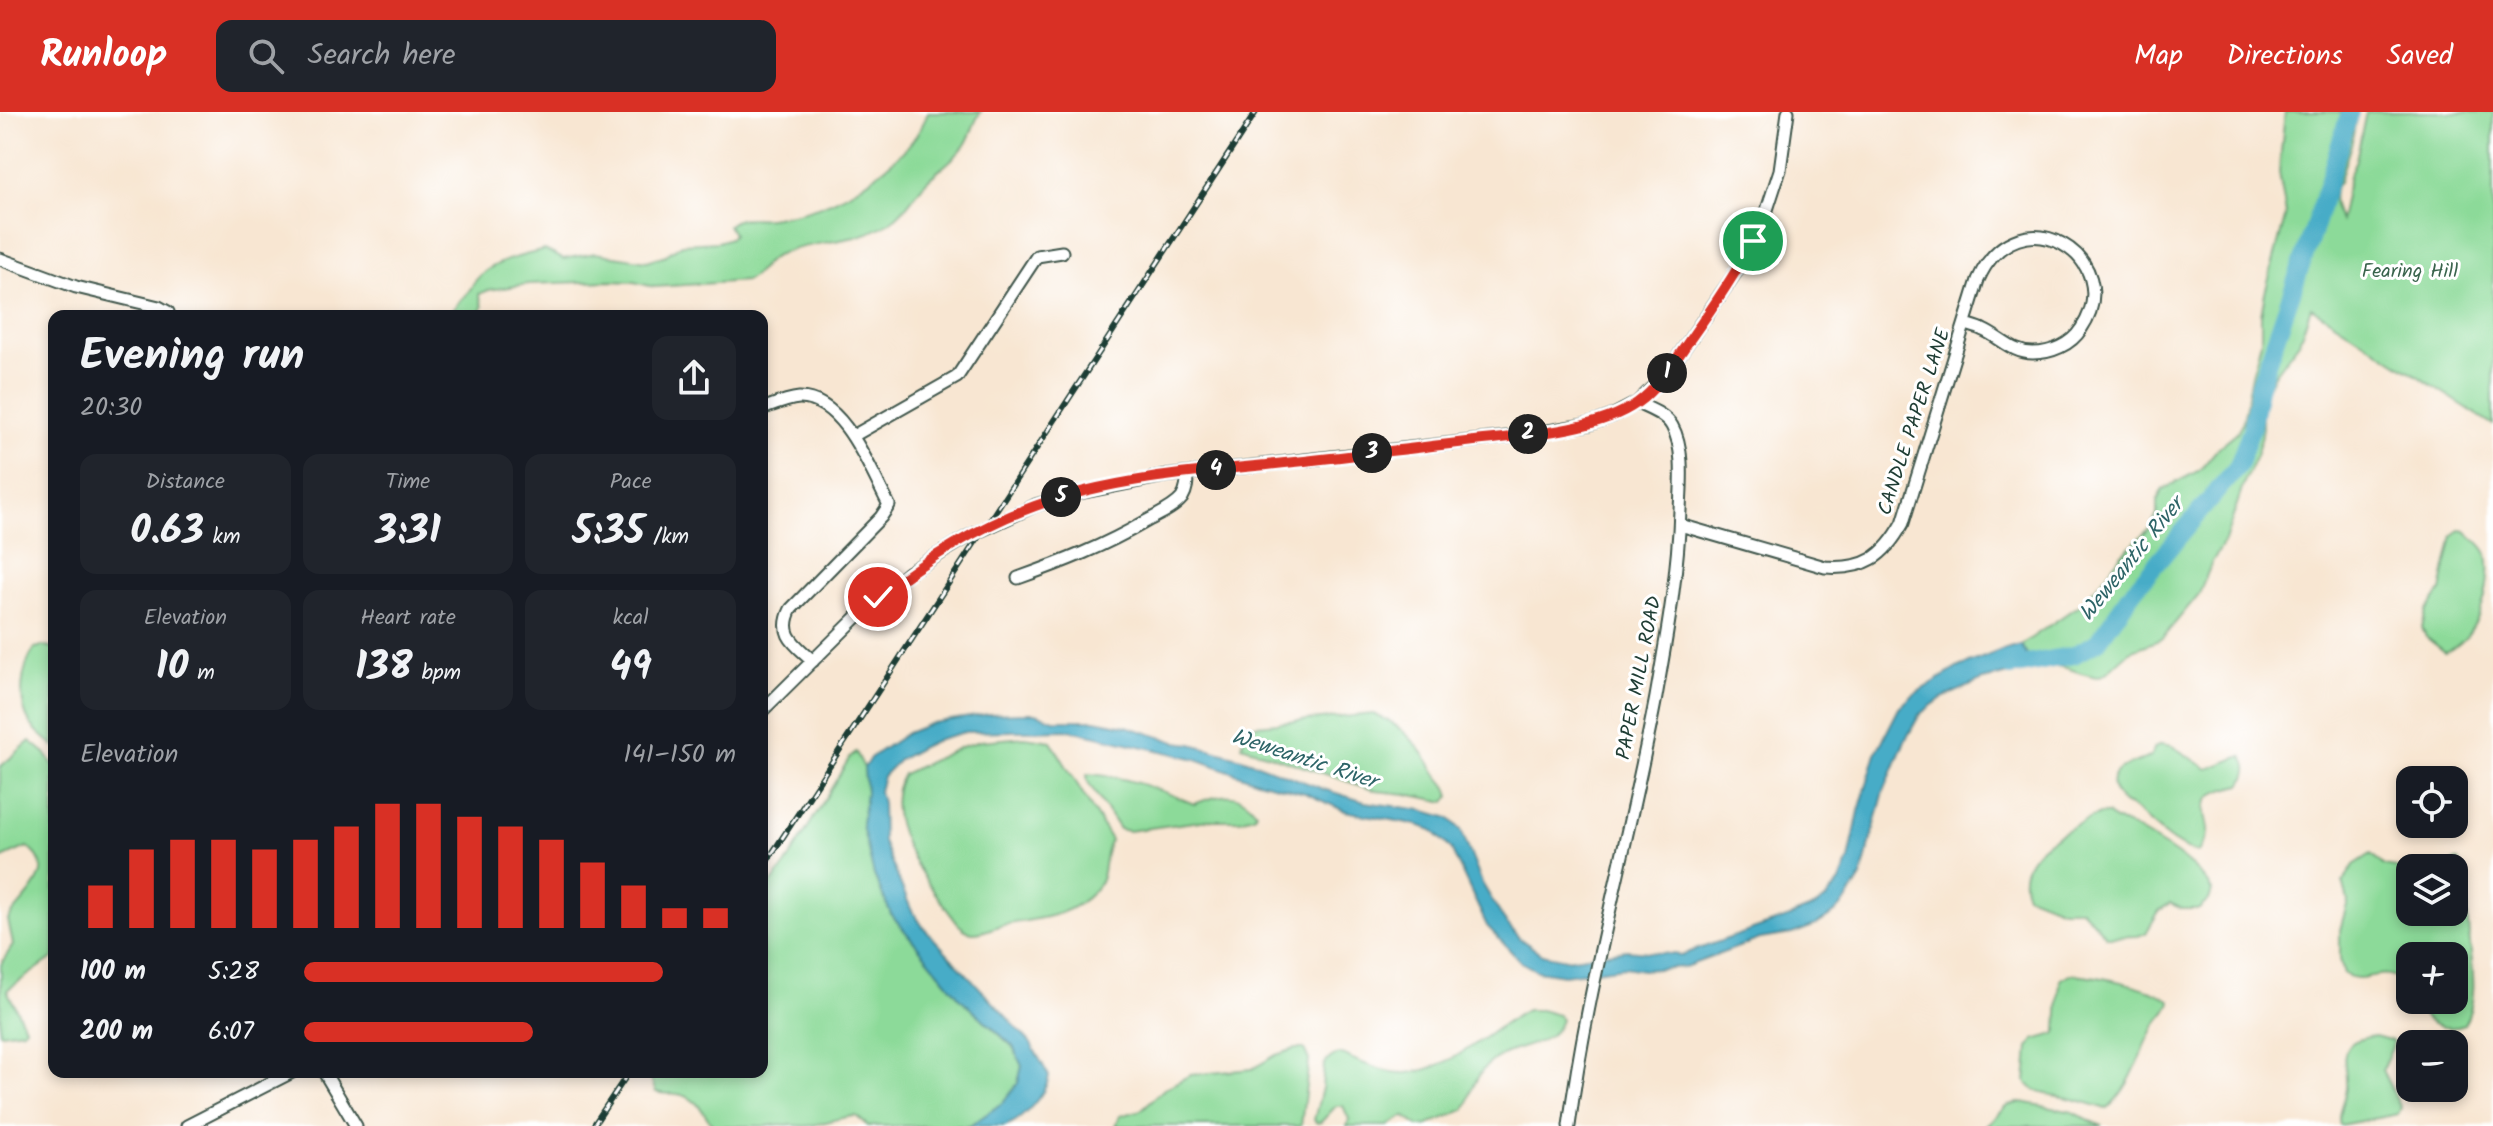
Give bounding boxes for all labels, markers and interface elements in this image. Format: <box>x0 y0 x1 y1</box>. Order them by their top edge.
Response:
search box <box>216 20 776 92</box>
text: Runloop <box>40 26 168 86</box>
text: Search here <box>308 32 455 80</box>
icon: search <box>244 34 288 78</box>
text: Map <box>2134 34 2183 79</box>
text: Directions <box>2227 34 2343 79</box>
text: Saved <box>2387 34 2453 79</box>
pin <box>1719 207 1787 275</box>
icon: arrive <box>1731 219 1775 263</box>
park label: Fearing Hill <box>2362 256 2458 288</box>
text: Evening run <box>80 322 304 392</box>
street label: CANDLE PAPER LANE <box>1870 323 1961 520</box>
button: share <box>652 336 736 420</box>
pin: 1 <box>1647 353 1687 393</box>
text: 1 <box>1664 355 1670 390</box>
text: 20:30 <box>80 387 142 429</box>
pin: 2 <box>1508 414 1548 454</box>
text: 2 <box>1522 416 1534 451</box>
pin: 3 <box>1352 433 1392 473</box>
text: 3 <box>1366 435 1378 470</box>
pin: 4 <box>1196 450 1236 490</box>
text: 4 <box>1210 452 1222 487</box>
text: Distance <box>146 465 225 500</box>
text: Time <box>386 465 430 500</box>
text: Pace <box>610 465 652 500</box>
pin: 5 <box>1041 477 1081 517</box>
text: 5 <box>1055 479 1067 514</box>
water label: Weweantic River <box>2071 487 2196 630</box>
text: 0.63 <box>130 500 204 564</box>
text: 3:31 <box>375 500 441 564</box>
text: 5:35 <box>572 500 645 564</box>
text: km <box>204 520 240 555</box>
text: /km <box>645 520 689 555</box>
pin <box>844 563 912 631</box>
icon: check <box>856 575 900 619</box>
street label: PAPER MILL ROAD <box>1608 593 1672 763</box>
text: Elevation <box>144 601 227 636</box>
text: Heart rate <box>360 601 456 636</box>
text: kcal <box>613 601 649 636</box>
text: 10 <box>156 636 188 700</box>
text: 138 <box>355 636 413 700</box>
text: 49 <box>610 636 652 700</box>
text: m <box>188 656 215 691</box>
text: bpm <box>413 656 461 691</box>
water label: Weweantic River <box>1227 720 1386 801</box>
text: Elevation <box>80 734 178 776</box>
text: 141–150 m <box>623 734 736 776</box>
map controls <box>2396 766 2468 1102</box>
button: locate <box>2396 766 2468 838</box>
button: layers <box>2396 854 2468 926</box>
button: + <box>2396 942 2468 1014</box>
text: 100 m <box>80 951 146 993</box>
text: 5:28 <box>208 951 259 993</box>
text: 200 m <box>80 1011 153 1053</box>
text: 6:07 <box>208 1011 254 1053</box>
button: − <box>2396 1030 2468 1102</box>

